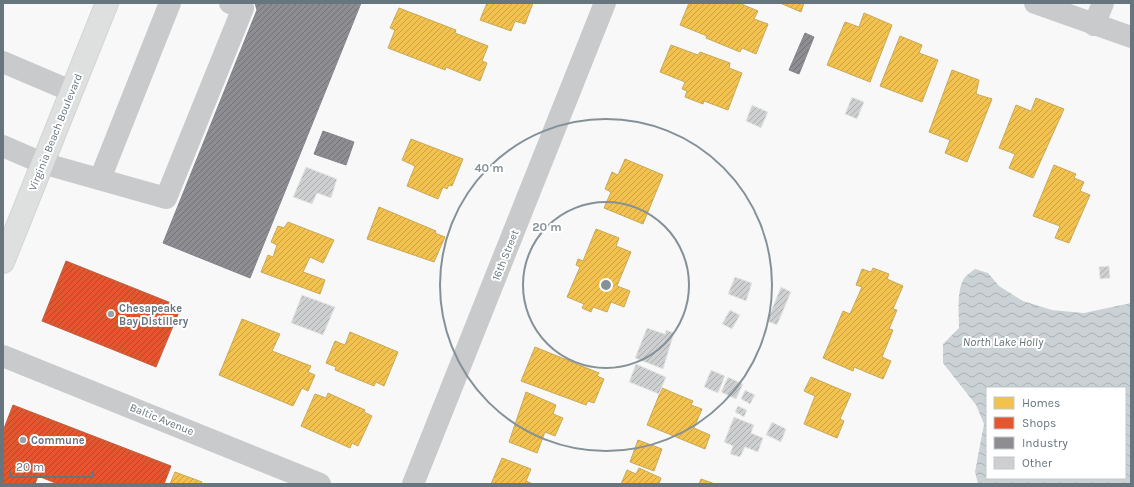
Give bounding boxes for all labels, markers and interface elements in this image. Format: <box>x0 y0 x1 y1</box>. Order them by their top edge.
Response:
street label: Virginia Beach Boulevard <box>26 72 85 193</box>
text: 40 m <box>474 161 504 175</box>
text: 20 m <box>532 220 562 234</box>
street label: 16th Street <box>489 228 522 282</box>
centre of rings <box>599 278 613 292</box>
place label: Chesapeake Bay Distillery <box>119 302 189 328</box>
marker: Chesapeake Bay Distillery <box>106 309 116 319</box>
water label: North Lake Holly <box>963 335 1044 349</box>
legend <box>986 387 1126 479</box>
text: Homes <box>1022 396 1060 410</box>
street label: Baltic Avenue <box>128 401 196 438</box>
text: Shops <box>1022 416 1056 430</box>
place label: Commune <box>31 434 85 447</box>
marker: Commune <box>18 435 28 445</box>
text: Industry <box>1022 436 1068 450</box>
scale bar <box>10 453 93 479</box>
text: Other <box>1022 456 1053 470</box>
text: 20 m <box>16 460 44 474</box>

